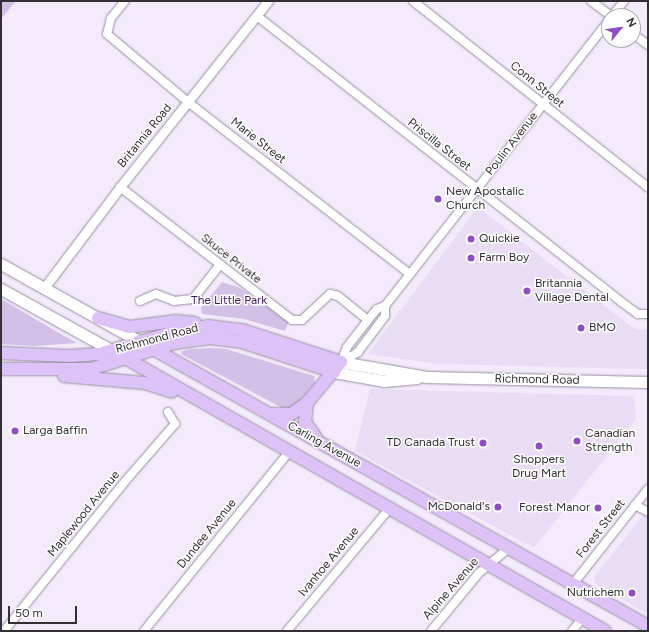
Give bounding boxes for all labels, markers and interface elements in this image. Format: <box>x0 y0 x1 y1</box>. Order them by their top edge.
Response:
north arrow <box>601 8 641 48</box>
text: N <box>623 16 639 29</box>
street label: Conn Street <box>507 59 567 111</box>
street label: Britannia Road <box>115 101 175 171</box>
street label: Poulin Avenue <box>483 110 541 178</box>
street label: Marie Street <box>227 115 289 167</box>
street label: Priscilla Street <box>404 116 474 174</box>
place label: New Apostalic Church <box>446 185 524 213</box>
marker: New Apostalic Church <box>433 194 443 204</box>
street label: Skuce Private <box>198 231 264 287</box>
place label: Quickie <box>479 232 519 246</box>
marker: Quickie <box>466 234 476 244</box>
place label: Farm Boy <box>479 251 529 265</box>
marker: Farm Boy <box>466 253 476 263</box>
place label: Britannia Village Dental <box>535 277 609 305</box>
marker: Britannia Village Dental <box>522 286 532 296</box>
park label: The Little Park <box>191 294 267 308</box>
street label: Richmond Road <box>114 321 200 357</box>
place label: BMO <box>589 321 616 335</box>
marker: BMO <box>576 323 586 333</box>
street label: Richmond Road <box>494 372 580 388</box>
street label: Carling Avenue <box>285 419 363 471</box>
place label: Larga Baffin <box>23 424 87 438</box>
marker: Larga Baffin <box>10 426 20 436</box>
place label: Canadian Strength <box>585 427 635 455</box>
place label: TD Canada Trust <box>387 436 475 450</box>
marker: Canadian Strength <box>572 436 582 446</box>
marker: TD Canada Trust <box>478 438 488 448</box>
marker: Shoppers Drug Mart <box>534 441 544 451</box>
place label: Shoppers Drug Mart <box>512 453 566 481</box>
street label: Maplewood Avenue <box>45 468 123 560</box>
street label: Dundee Avenue <box>175 496 239 572</box>
street label: Forest Street <box>574 497 628 561</box>
place label: McDonald's <box>428 500 490 514</box>
place label: Forest Manor <box>519 501 590 515</box>
marker: McDonald's <box>493 502 503 512</box>
marker: Forest Manor <box>593 503 603 513</box>
street label: Ivanhoe Avenue <box>296 524 362 600</box>
street label: Alpine Avenue <box>420 555 482 623</box>
place label: Nutrichem <box>567 586 624 600</box>
marker: Nutrichem <box>627 588 637 598</box>
scale bar <box>10 598 79 624</box>
text: 50 m <box>15 606 43 620</box>

